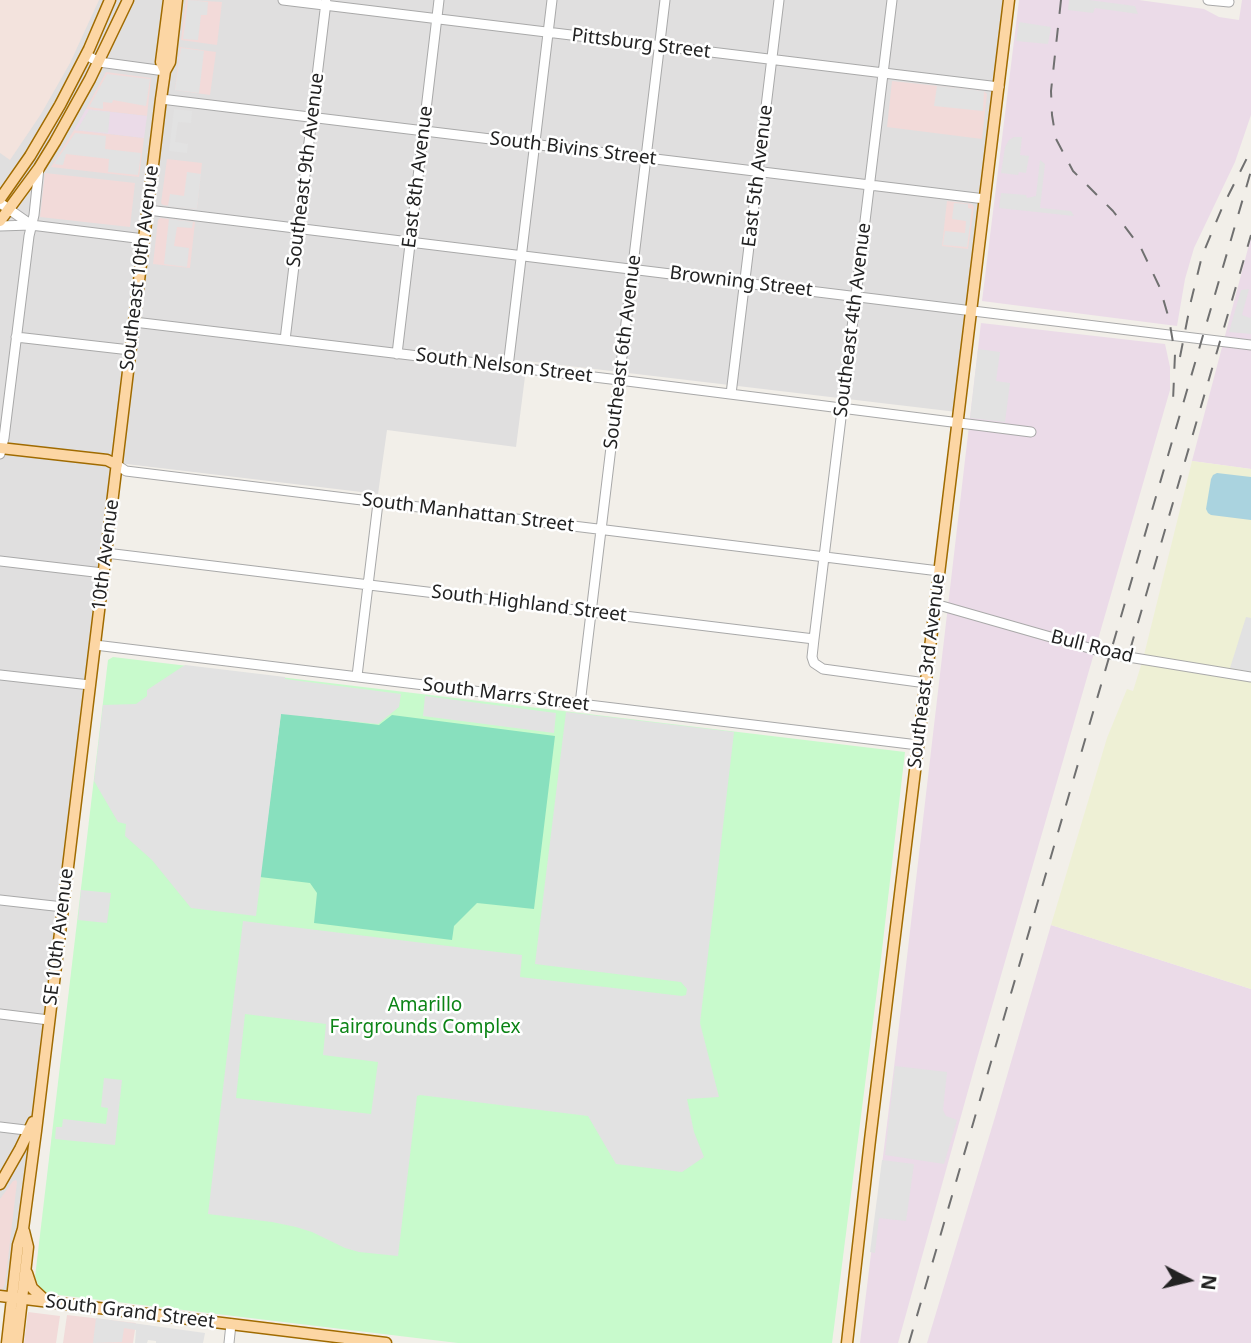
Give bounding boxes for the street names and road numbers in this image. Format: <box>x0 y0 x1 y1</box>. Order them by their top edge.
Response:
street label: Pittsburg Street <box>570 24 712 64</box>
street label: Southeast 9th Avenue <box>283 72 329 268</box>
street label: East 5th Avenue <box>738 104 778 248</box>
street label: East 8th Avenue <box>398 105 438 249</box>
street label: South Bivins Street <box>488 127 658 171</box>
street label: Southeast 10th Avenue <box>116 164 164 372</box>
street label: Southeast 4th Avenue <box>830 222 876 418</box>
street label: Southeast 6th Avenue <box>600 254 646 450</box>
street label: Browning Street <box>668 262 814 302</box>
street label: South Nelson Street <box>414 344 594 388</box>
street label: South Manhattan Street <box>361 489 575 537</box>
street label: 10th Avenue <box>88 498 124 612</box>
street label: Southeast 3rd Avenue <box>904 572 950 770</box>
street label: South Highland Street <box>430 581 628 627</box>
street label: Bull Road <box>1048 626 1136 668</box>
street label: South Marrs Street <box>421 673 591 717</box>
street label: SE 10th Avenue <box>39 867 79 1007</box>
street label: South Grand Street <box>44 1290 216 1334</box>

